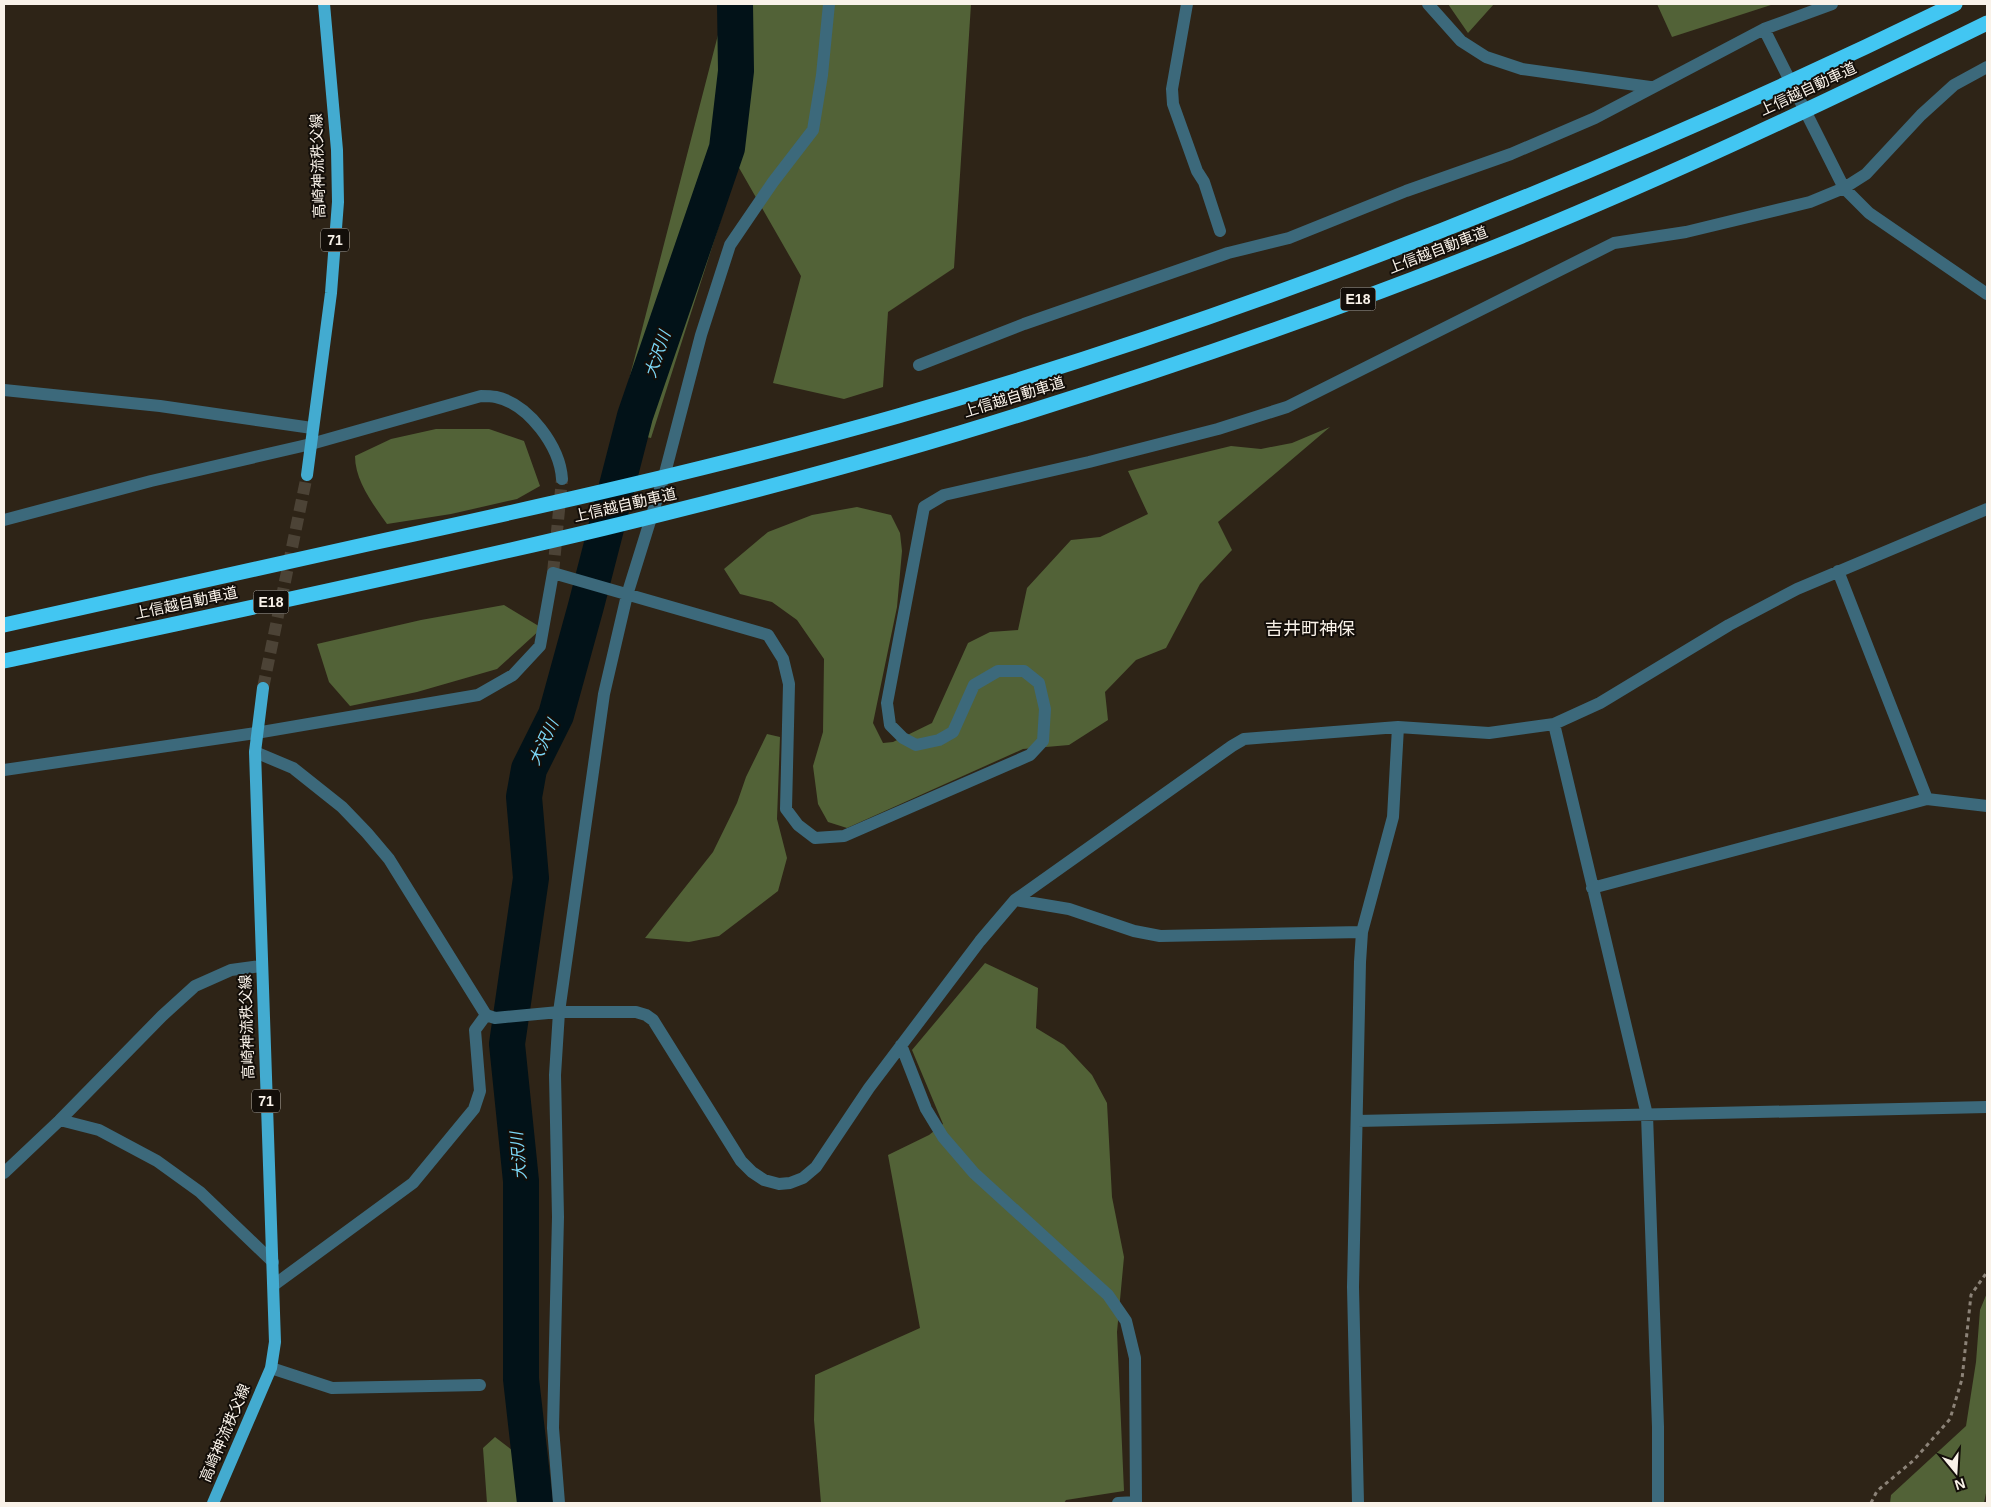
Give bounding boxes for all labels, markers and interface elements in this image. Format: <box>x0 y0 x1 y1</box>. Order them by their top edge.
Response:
street label: 上信越自動車道 <box>1757 59 1859 118</box>
street label: 高崎神流秩父線 <box>307 113 328 219</box>
street label: 上信越自動車道 <box>1386 223 1490 276</box>
road number: 71 <box>321 228 349 252</box>
road number: E18 <box>1340 288 1376 310</box>
water label: 大沢川 <box>642 327 674 380</box>
street label: 上信越自動車道 <box>961 373 1067 420</box>
street label: 上信越自動車道 <box>572 484 678 525</box>
street label: 上信越自動車道 <box>133 583 239 622</box>
road number: E18 <box>254 590 288 614</box>
district label: 吉井町神保 <box>1265 619 1355 639</box>
water label: 大沢川 <box>526 715 562 768</box>
street label: 高崎神流秩父線 <box>236 974 257 1080</box>
road number: 71 <box>252 1090 280 1112</box>
water label: 大沢川 <box>508 1129 529 1181</box>
street label: 高崎神流秩父線 <box>196 1381 253 1484</box>
north arrow <box>1931 1447 1981 1497</box>
text: N <box>1953 1475 1967 1494</box>

